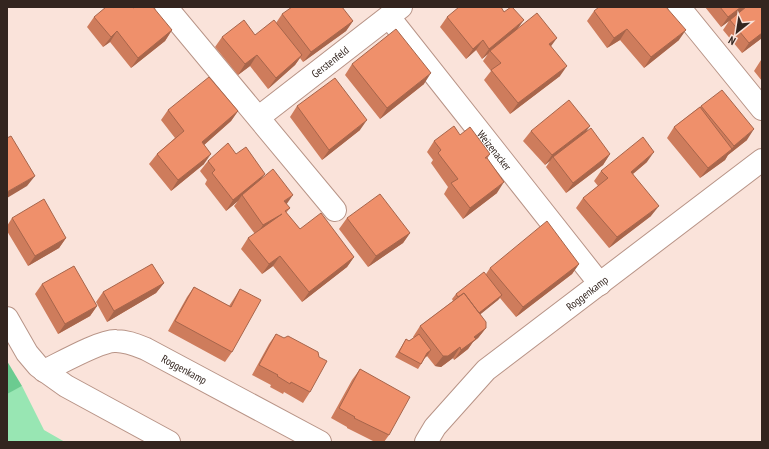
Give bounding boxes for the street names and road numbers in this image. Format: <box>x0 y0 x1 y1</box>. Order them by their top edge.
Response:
street label: Gerstenfeld <box>309 43 352 81</box>
street label: Weizenacker <box>474 128 515 173</box>
street label: Roggenkamp <box>563 272 611 314</box>
street label: Roggenkamp <box>159 352 209 387</box>

